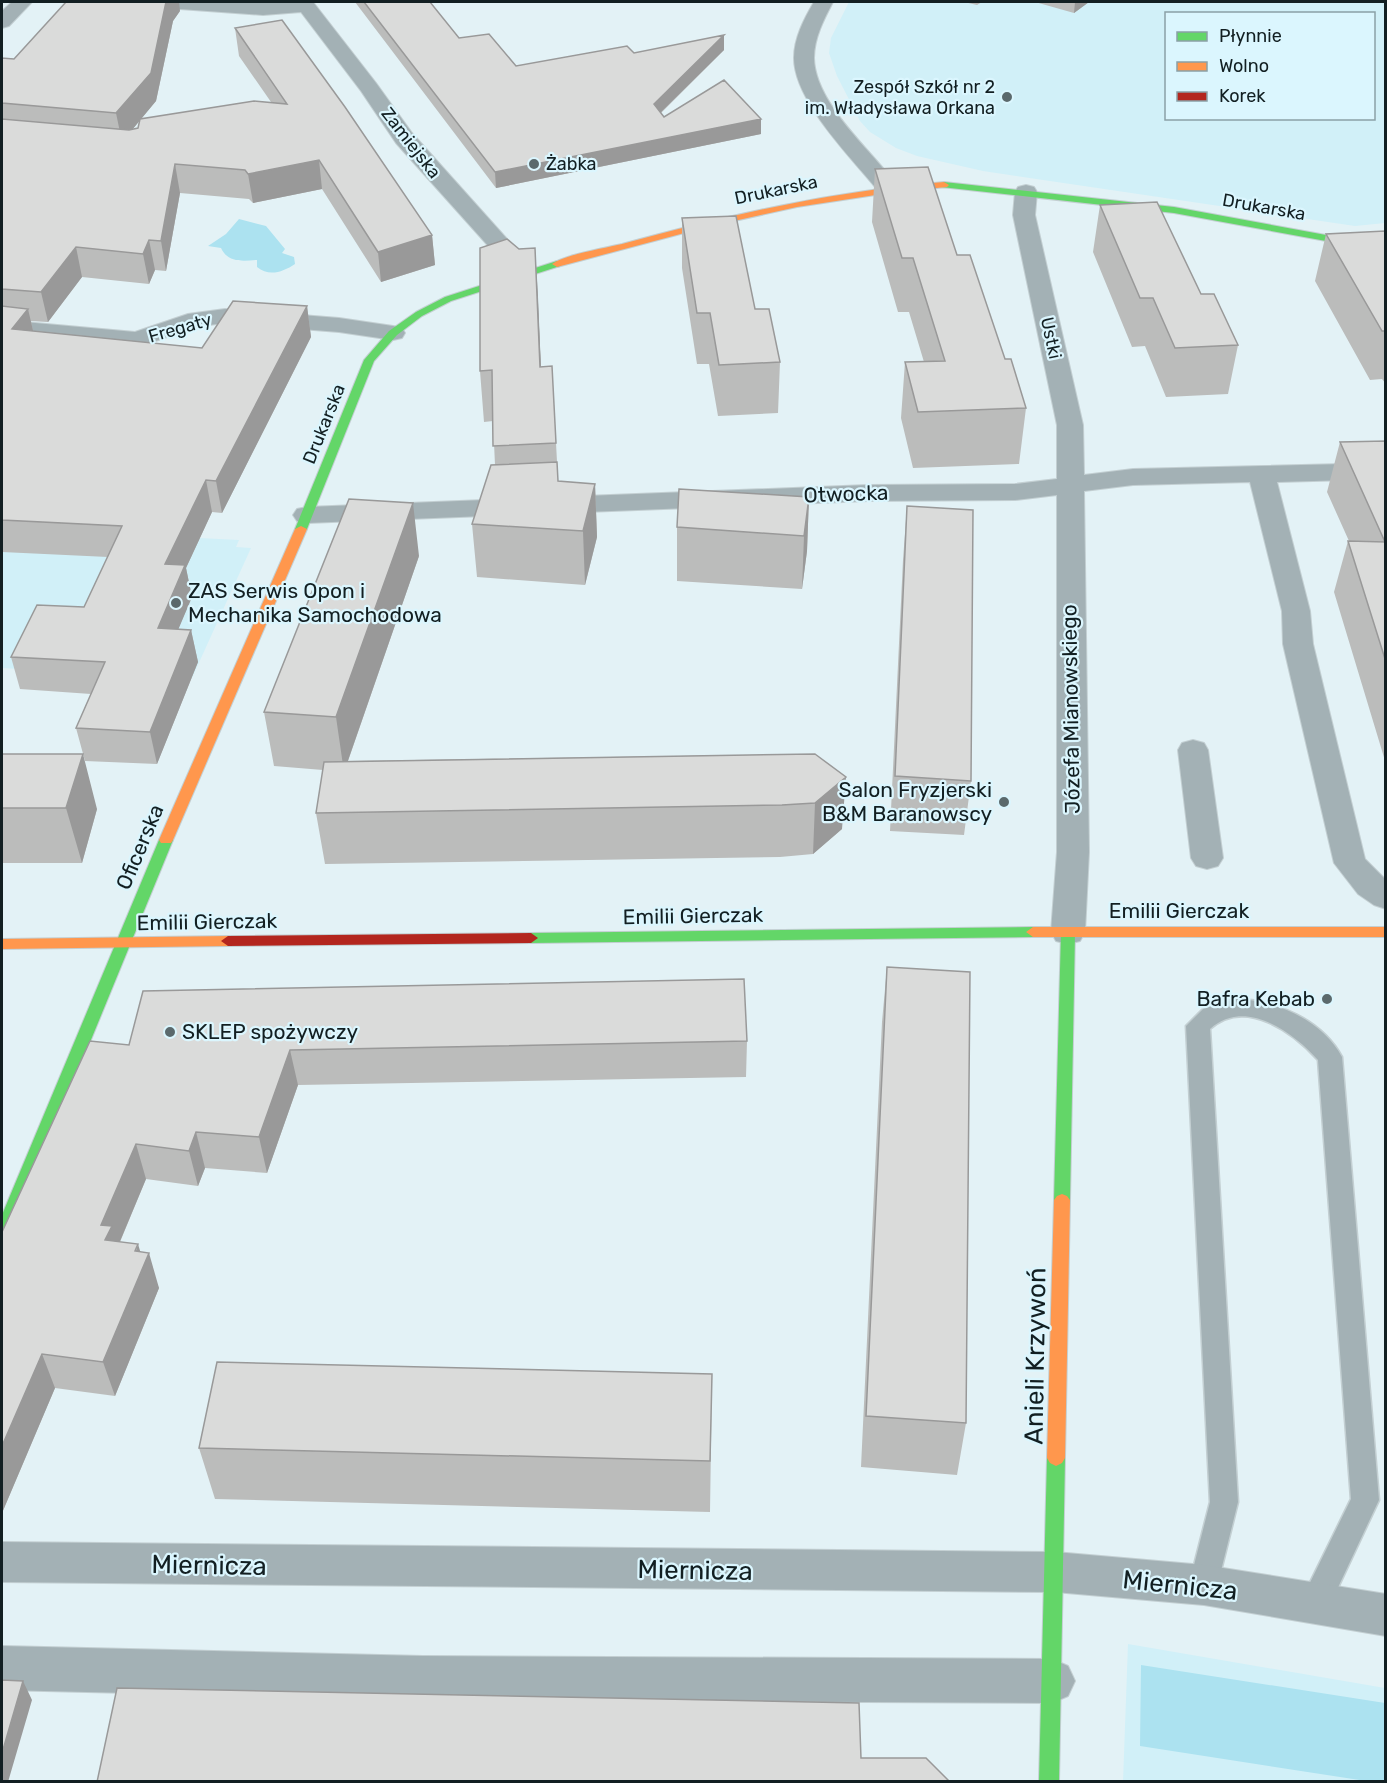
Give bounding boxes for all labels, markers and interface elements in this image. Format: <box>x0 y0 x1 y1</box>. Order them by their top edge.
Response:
legend <box>1165 12 1375 120</box>
text: Płynnie <box>1219 25 1282 47</box>
text: Wolno <box>1219 55 1269 77</box>
place label: Zespół Szkół nr 2 im. Władysława Orkana <box>805 76 995 119</box>
text: Korek <box>1219 85 1266 107</box>
marker: Zespół Szkół nr 2 im. Władysława Orkana <box>1000 90 1014 104</box>
street label: Zamiejska <box>376 103 446 183</box>
place label: Żabka <box>546 153 597 175</box>
marker: Żabka <box>527 157 541 171</box>
street label: Drukarska <box>733 170 819 210</box>
street label: Drukarska <box>1221 189 1307 225</box>
street label: Fregaty <box>146 309 214 347</box>
street label: Ustki <box>1036 315 1066 361</box>
street label: Drukarska <box>298 381 350 467</box>
street label: Otwocka <box>803 480 889 507</box>
place label: ZAS Serwis Opon i Mechanika Samochodowa <box>188 578 442 627</box>
marker: ZAS Serwis Opon i Mechanika Samochodowa <box>169 596 183 610</box>
street label: Józefa Mianowskiego <box>1056 604 1085 814</box>
place label: Salon Fryzjerski B&M Baranowscy <box>822 777 992 826</box>
marker: Salon Fryzjerski B&M Baranowscy <box>997 795 1011 809</box>
street label: Oficerska <box>110 800 169 893</box>
street label: Emilii Gierczak <box>1109 898 1249 923</box>
street label: Emilii Gierczak <box>623 902 764 929</box>
street label: Emilii Gierczak <box>137 908 278 935</box>
place label: Bafra Kebab <box>1197 986 1315 1011</box>
marker: Bafra Kebab <box>1320 992 1334 1006</box>
place label: SKLEP spożywczy <box>182 1019 359 1044</box>
marker: SKLEP spożywczy <box>163 1025 177 1039</box>
street label: Anieli Krzywoń <box>1018 1267 1053 1445</box>
street label: Miernicza <box>151 1549 267 1582</box>
street label: Miernicza <box>637 1554 753 1587</box>
street label: Miernicza <box>1121 1564 1239 1607</box>

